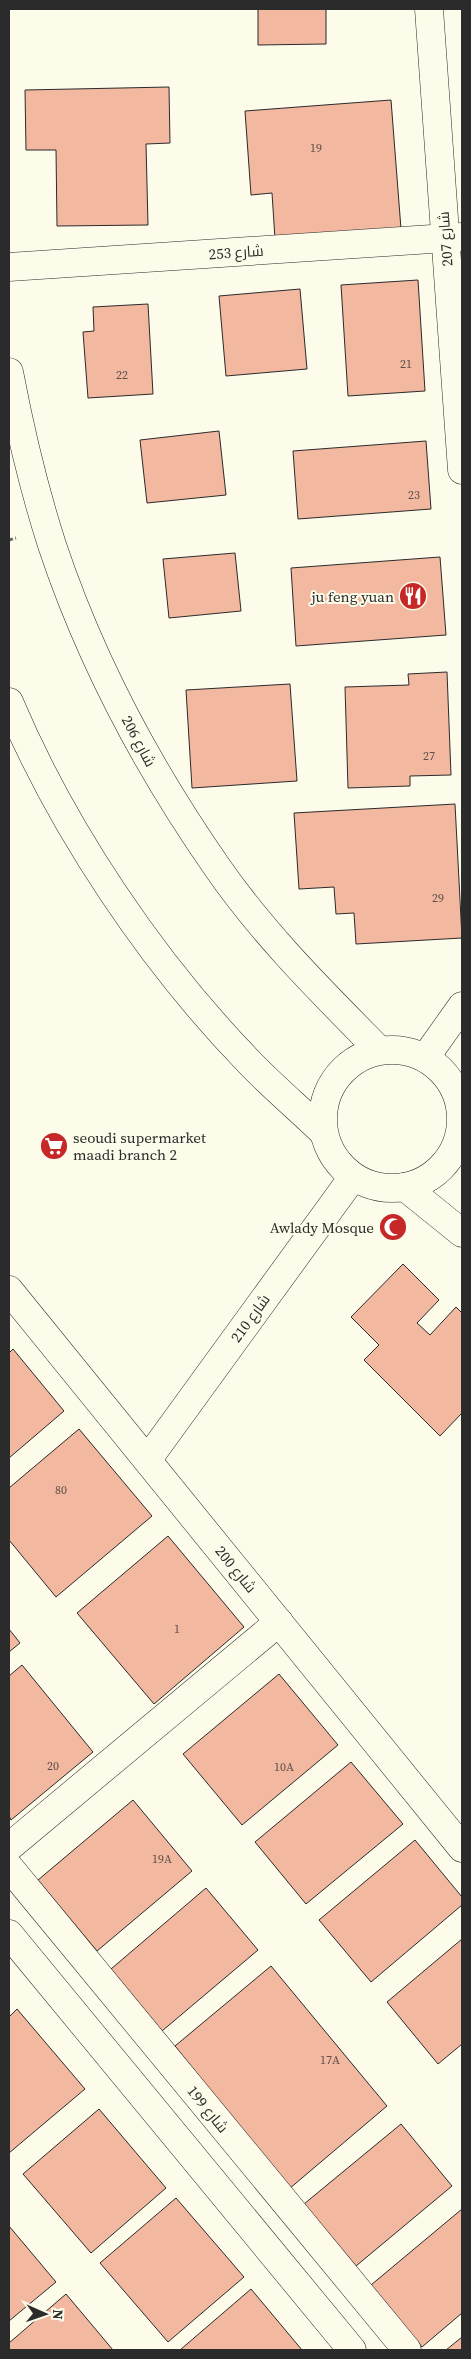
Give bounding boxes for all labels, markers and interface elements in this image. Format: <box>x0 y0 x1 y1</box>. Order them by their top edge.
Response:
house number: 19 <box>310 140 322 156</box>
street label: شارع 207 <box>433 211 458 267</box>
street label: شارع 253 <box>208 240 264 265</box>
house number: 21 <box>400 356 412 372</box>
house number: 22 <box>116 367 128 383</box>
house number: 23 <box>408 487 420 503</box>
restaurant icon: ju feng yuan <box>398 581 428 611</box>
place label: ju feng yuan <box>309 586 394 607</box>
street label: شارع 206 <box>116 712 161 771</box>
house number: 27 <box>423 748 435 764</box>
house number: 29 <box>432 890 444 906</box>
place label: seoudi supermarket maadi branch 2 <box>73 1127 206 1165</box>
supermarket icon: seoudi supermarket maadi branch 2 <box>39 1131 69 1161</box>
mosque icon: Awlady Mosque <box>378 1212 408 1242</box>
place label: Awlady Mosque <box>270 1217 374 1238</box>
street label: شارع 210 <box>225 1290 275 1347</box>
house number: 80 <box>55 1482 67 1498</box>
street label: شارع 200 <box>210 1541 261 1598</box>
house number: 1 <box>174 1621 180 1637</box>
house number: 20 <box>47 1758 59 1774</box>
house number: 10A <box>274 1759 294 1775</box>
house number: 19A <box>152 1851 172 1867</box>
house number: 17A <box>320 2052 340 2068</box>
street label: شارع 199 <box>182 2081 233 2138</box>
north arrow <box>20 2289 70 2339</box>
text: N <box>48 2309 68 2320</box>

